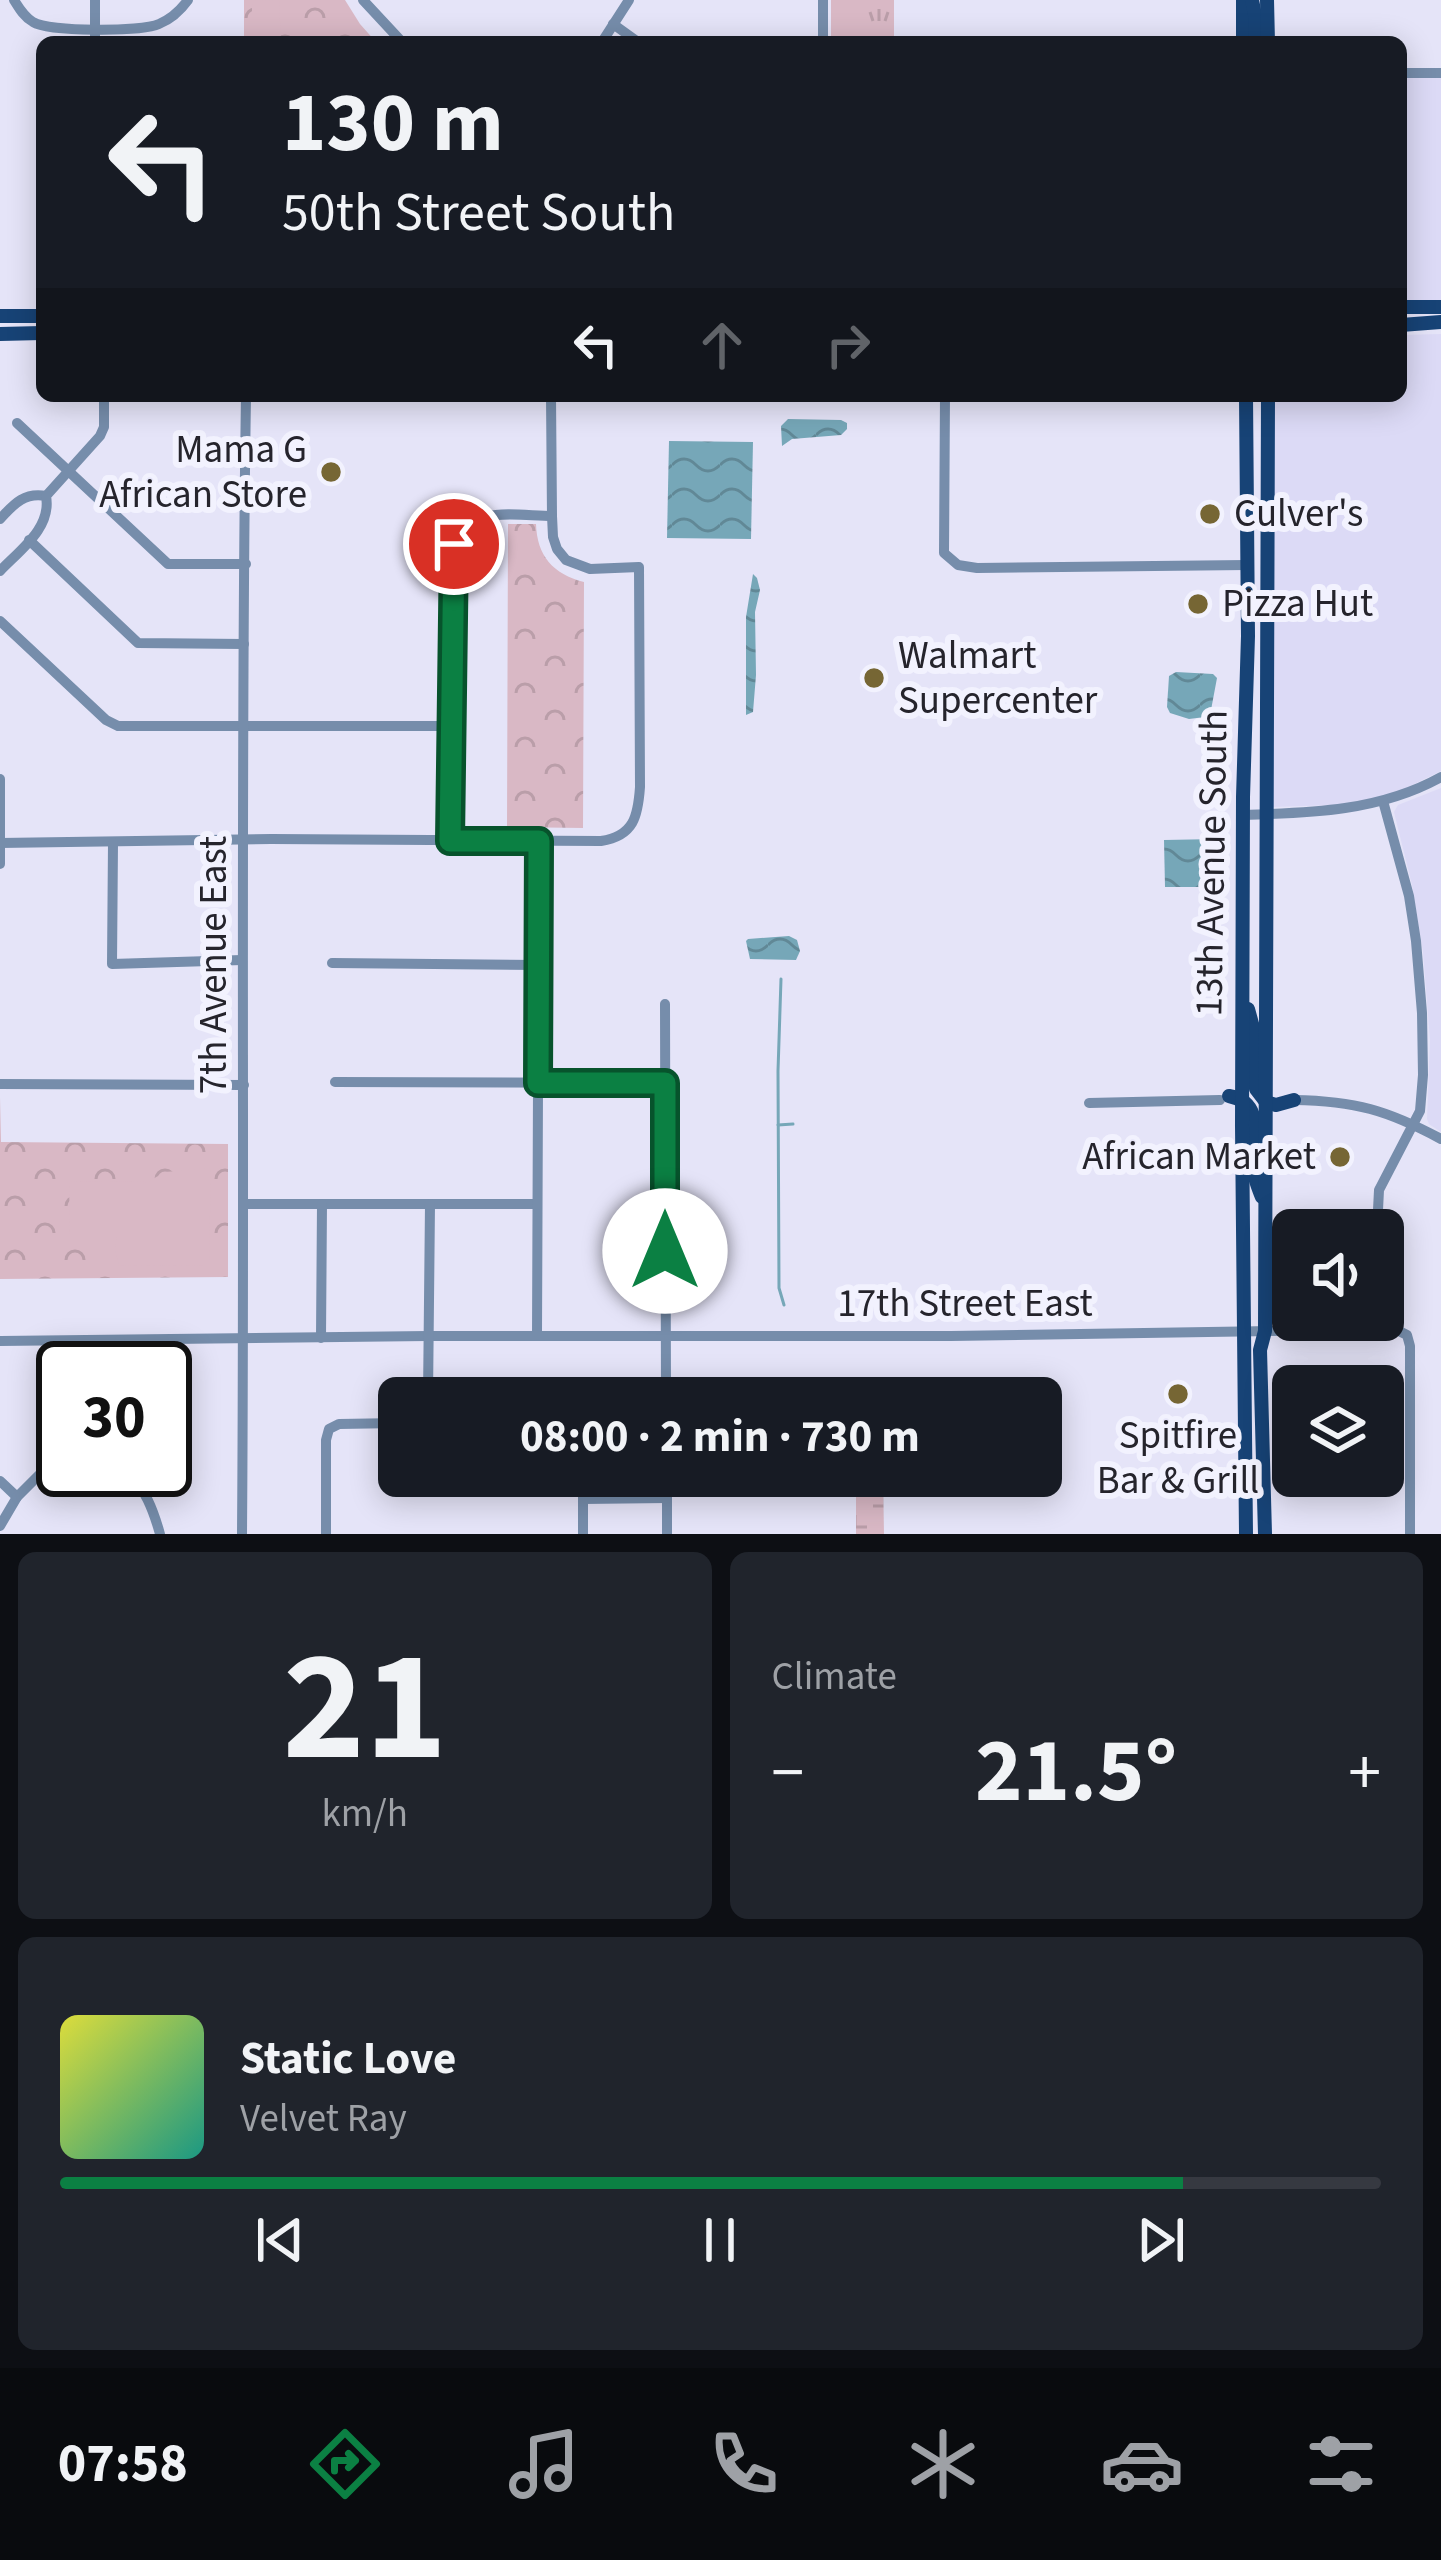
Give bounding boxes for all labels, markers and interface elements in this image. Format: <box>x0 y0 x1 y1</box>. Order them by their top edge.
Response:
text: 130 m <box>282 64 504 184</box>
icon: left <box>84 84 240 240</box>
text: 50th Street South <box>282 175 675 252</box>
icon: left <box>563 312 629 378</box>
icon: ahead <box>689 312 755 378</box>
icon: right <box>815 312 881 378</box>
place label: Mama G African Store <box>99 422 307 523</box>
marker: Mama G African Store <box>318 459 344 485</box>
place label: Culver's <box>1234 486 1363 542</box>
pin <box>403 493 505 595</box>
marker: Culver's <box>1197 501 1223 527</box>
icon: arrive <box>421 511 487 577</box>
place label: Pizza Hut <box>1222 576 1373 632</box>
marker: Pizza Hut <box>1185 591 1211 617</box>
place label: Walmart Supercenter <box>898 628 1098 729</box>
marker: Walmart Supercenter <box>861 665 887 691</box>
street label: 13th Avenue South <box>1181 709 1243 1017</box>
street label: 7th Avenue East <box>186 836 242 1094</box>
place label: African Market <box>1082 1129 1316 1185</box>
marker: African Market <box>1327 1144 1353 1170</box>
position arrow <box>602 1188 728 1314</box>
map controls <box>1272 1209 1404 1497</box>
button: sound <box>1272 1209 1404 1341</box>
street label: 17th Street East <box>837 1276 1093 1332</box>
speed limit sign: 30 <box>36 1341 192 1497</box>
button: layers <box>1272 1365 1404 1497</box>
marker: Spitfire Bar & Grill <box>1165 1381 1191 1407</box>
text: 08:00 · 2 min · 730 m <box>520 1405 920 1469</box>
place label: Spitfire Bar & Grill <box>1097 1408 1259 1509</box>
text: 21 <box>282 1597 447 1819</box>
text: Climate <box>772 1649 897 1705</box>
text: 21.5° <box>975 1708 1177 1836</box>
text: − <box>772 1726 804 1820</box>
text: + <box>1348 1726 1381 1820</box>
text: km/h <box>321 1786 408 1842</box>
text: Static Love <box>240 2027 456 2091</box>
text: Velvet Ray <box>240 2091 407 2147</box>
icon: previous <box>247 2207 313 2273</box>
icon: pause <box>687 2207 753 2273</box>
icon: next <box>1128 2207 1194 2273</box>
icon: directions <box>303 2422 387 2506</box>
icon: music <box>502 2422 586 2506</box>
icon: phone <box>702 2422 786 2506</box>
icon: climate <box>901 2422 985 2506</box>
icon: car <box>1100 2422 1184 2506</box>
icon: filters <box>1299 2422 1383 2506</box>
text: 07:58 <box>58 2426 188 2503</box>

